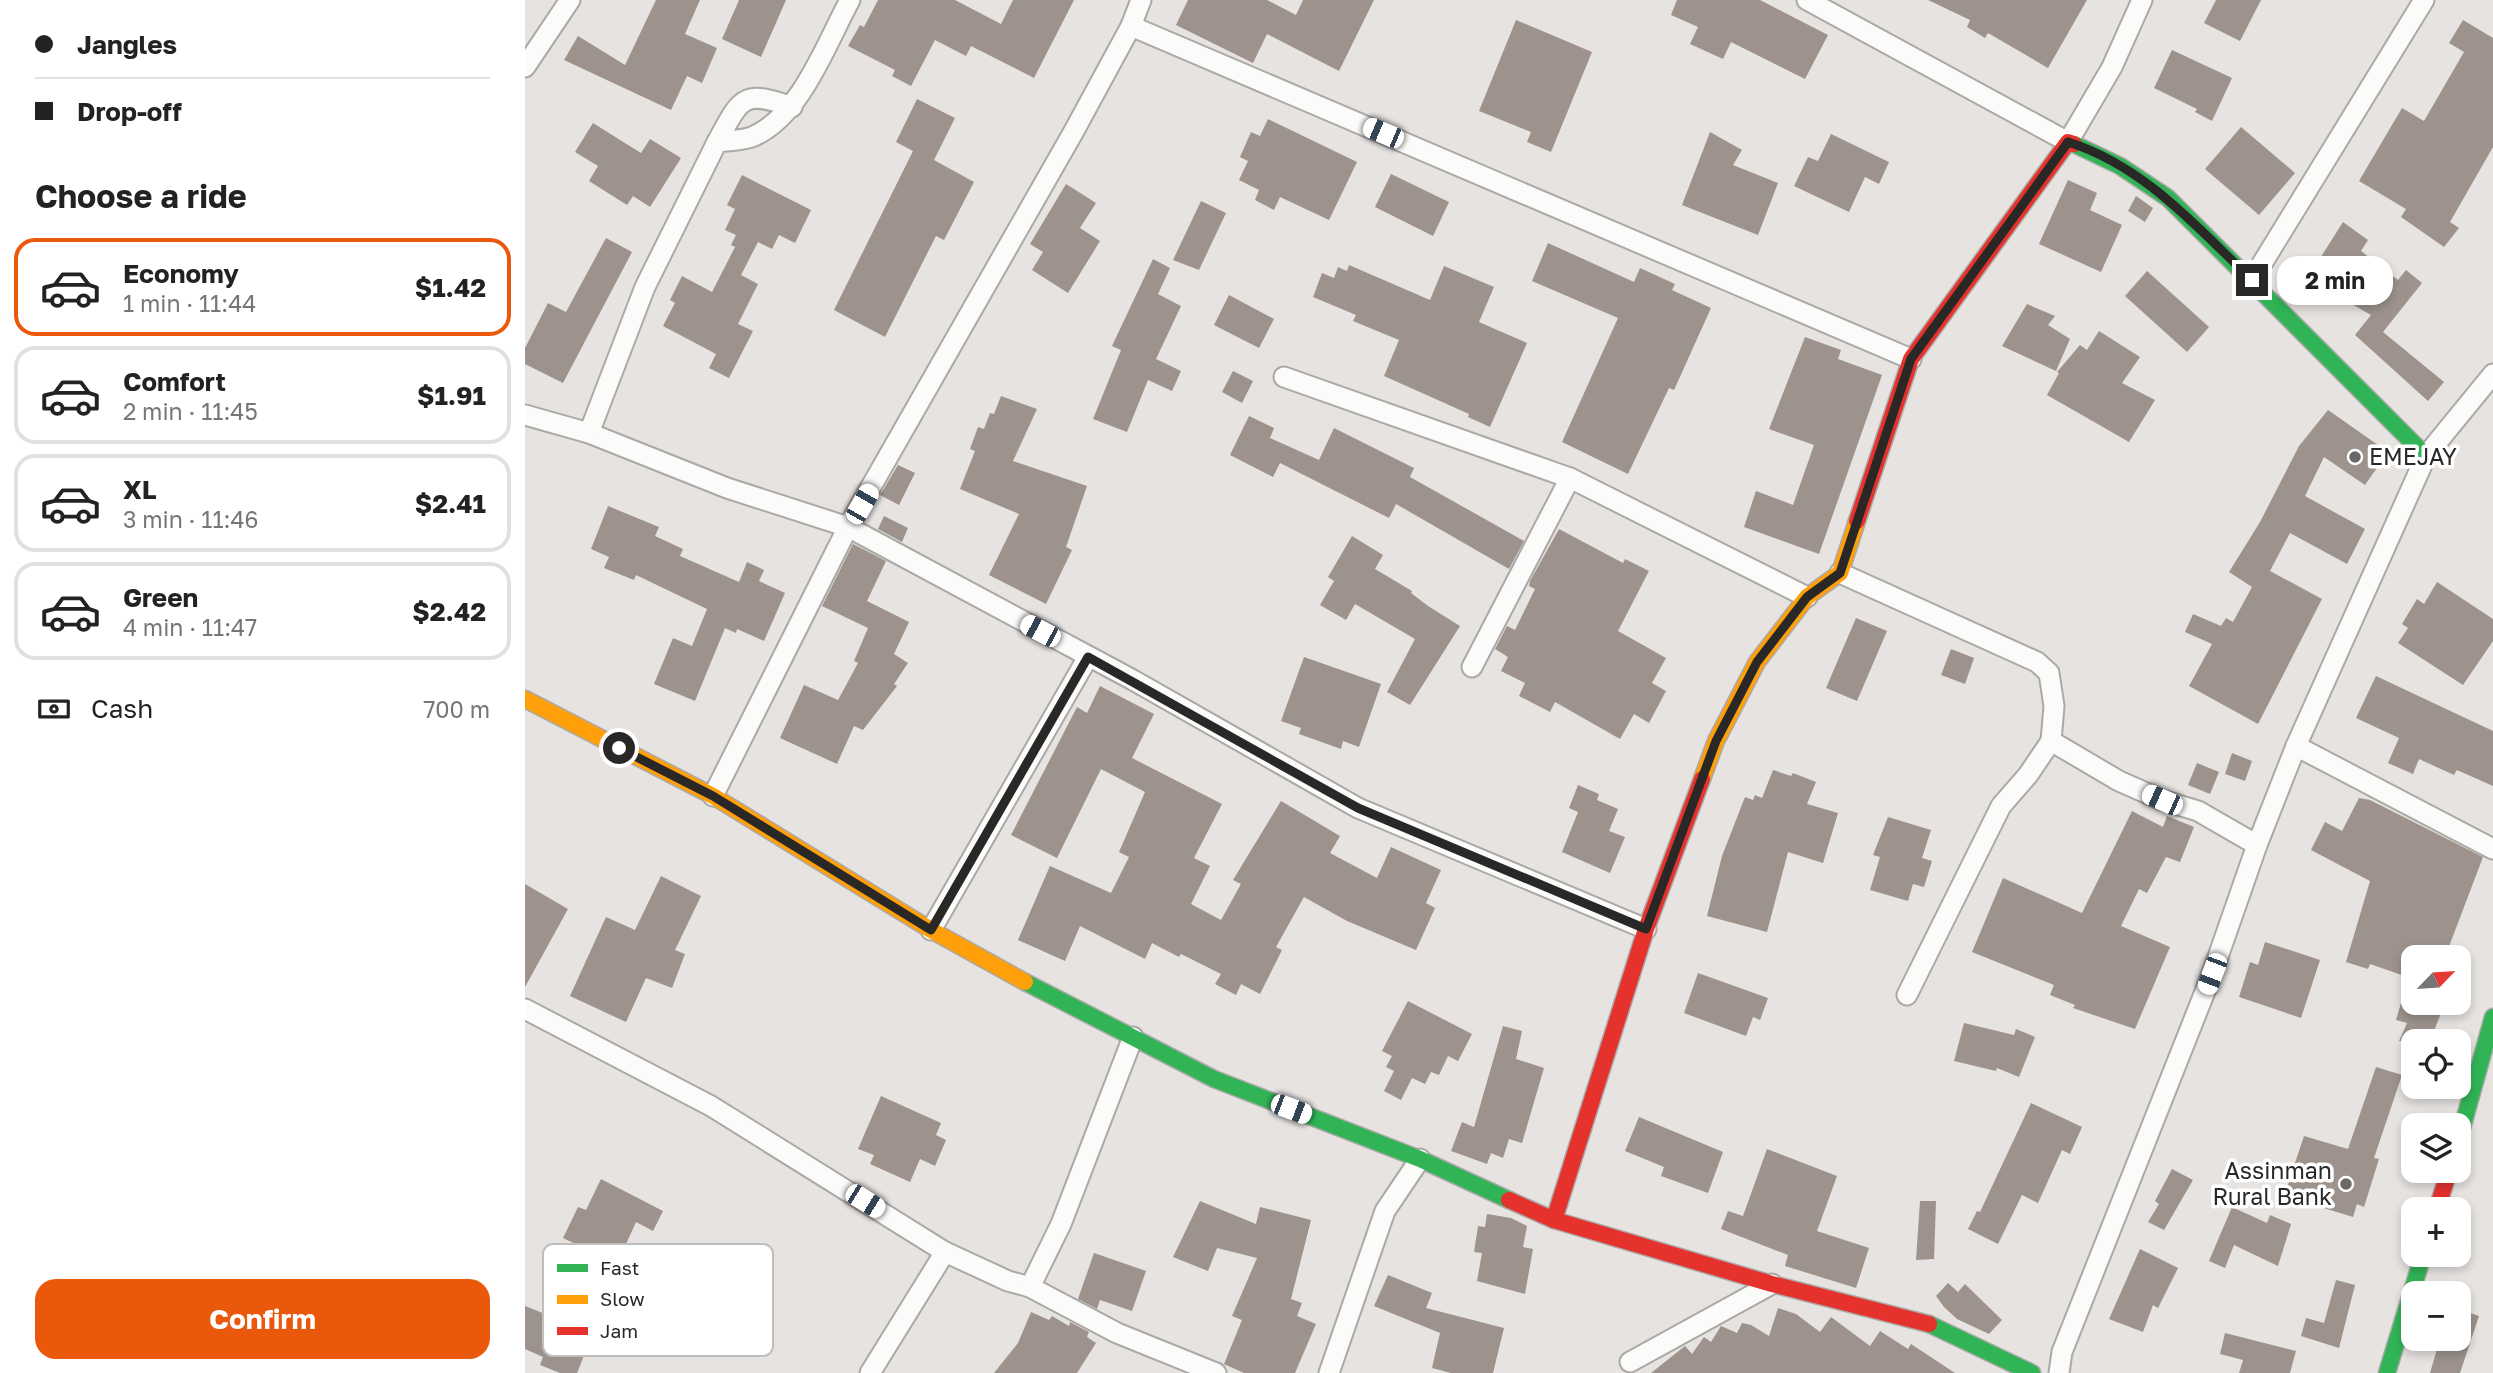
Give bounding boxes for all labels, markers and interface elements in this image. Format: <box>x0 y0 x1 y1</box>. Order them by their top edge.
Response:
text: Jangles <box>77 29 177 60</box>
text: Drop-off <box>77 96 182 127</box>
car <box>1360 115 1407 151</box>
text: Choose a ride <box>35 177 247 215</box>
icon: car <box>39 256 102 319</box>
callout: 2 min <box>2277 256 2392 304</box>
text: Economy <box>123 258 239 289</box>
route end <box>2236 264 2268 296</box>
text: 2 min <box>2305 266 2365 294</box>
text: $1.42 <box>415 272 486 303</box>
text: 1 min · 11:44 <box>123 289 256 317</box>
icon: car <box>39 364 102 427</box>
text: Comfort <box>123 366 226 397</box>
text: $1.91 <box>417 380 486 411</box>
text: 2 min · 11:45 <box>123 397 258 425</box>
place label: EMEJAY <box>2369 442 2457 470</box>
marker: EMEJAY <box>2347 449 2363 465</box>
icon: car <box>39 472 102 535</box>
text: XL <box>123 474 157 505</box>
car <box>843 481 882 527</box>
text: $2.41 <box>415 488 486 519</box>
text: 3 min · 11:46 <box>123 505 258 533</box>
icon: car <box>39 580 102 643</box>
text: Green <box>123 582 198 613</box>
text: $2.42 <box>412 596 486 627</box>
car <box>1017 612 1064 650</box>
text: 4 min · 11:47 <box>123 613 257 641</box>
icon: cash <box>35 690 73 728</box>
text: Cash <box>91 693 153 724</box>
text: 700 m <box>423 695 490 723</box>
route start <box>603 732 635 764</box>
car <box>2139 782 2186 818</box>
north arrow <box>2401 945 2471 1015</box>
map controls <box>2401 945 2471 1351</box>
car <box>2195 951 2230 997</box>
button: locate <box>2401 1029 2471 1099</box>
car <box>1268 1092 1315 1126</box>
button: layers <box>2401 1113 2471 1183</box>
place label: Assinman Rural Bank <box>2213 1156 2332 1210</box>
marker: Assinman Rural Bank <box>2338 1176 2354 1192</box>
car <box>842 1181 889 1221</box>
button: + <box>2401 1197 2471 1267</box>
legend <box>543 1244 773 1356</box>
text: Fast <box>600 1256 639 1279</box>
button: Confirm <box>35 1279 490 1359</box>
button: − <box>2401 1281 2471 1351</box>
text: Slow <box>600 1287 645 1310</box>
text: Jam <box>600 1319 638 1342</box>

